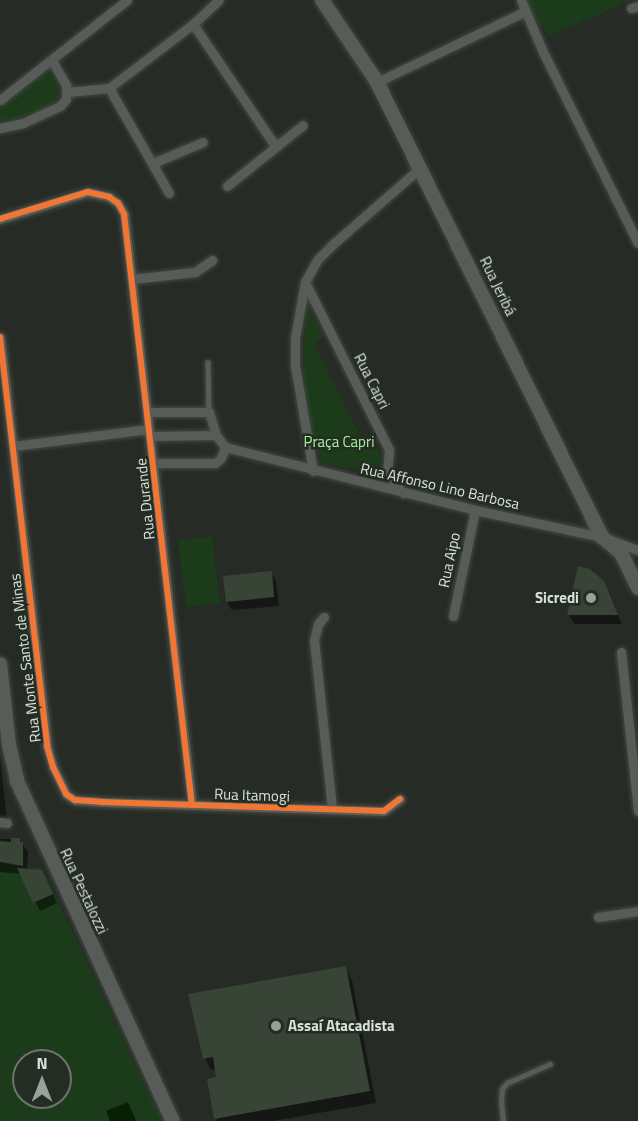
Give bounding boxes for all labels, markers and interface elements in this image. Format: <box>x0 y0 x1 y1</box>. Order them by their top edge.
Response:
street label: Rua Jeribá <box>476 253 520 319</box>
street label: Rua Capri <box>350 350 394 412</box>
park label: Praça Capri <box>303 433 375 451</box>
street label: Rua Durande <box>132 457 158 541</box>
street label: Rua Affonso Lino Barbosa <box>359 459 521 513</box>
street label: Rua Aipo <box>434 531 464 589</box>
street label: Rua Monte Santo de Minas <box>6 573 44 743</box>
place label: Sicredi <box>535 589 579 607</box>
marker: Sicredi <box>584 591 598 605</box>
street label: Rua Itamogi <box>214 785 290 805</box>
street label: Rua Pestalozzi <box>56 845 112 937</box>
place label: Assaí Atacadista <box>288 1017 395 1035</box>
marker: Assaí Atacadista <box>269 1019 283 1033</box>
north arrow <box>12 1049 72 1109</box>
text: N <box>36 1051 48 1075</box>

